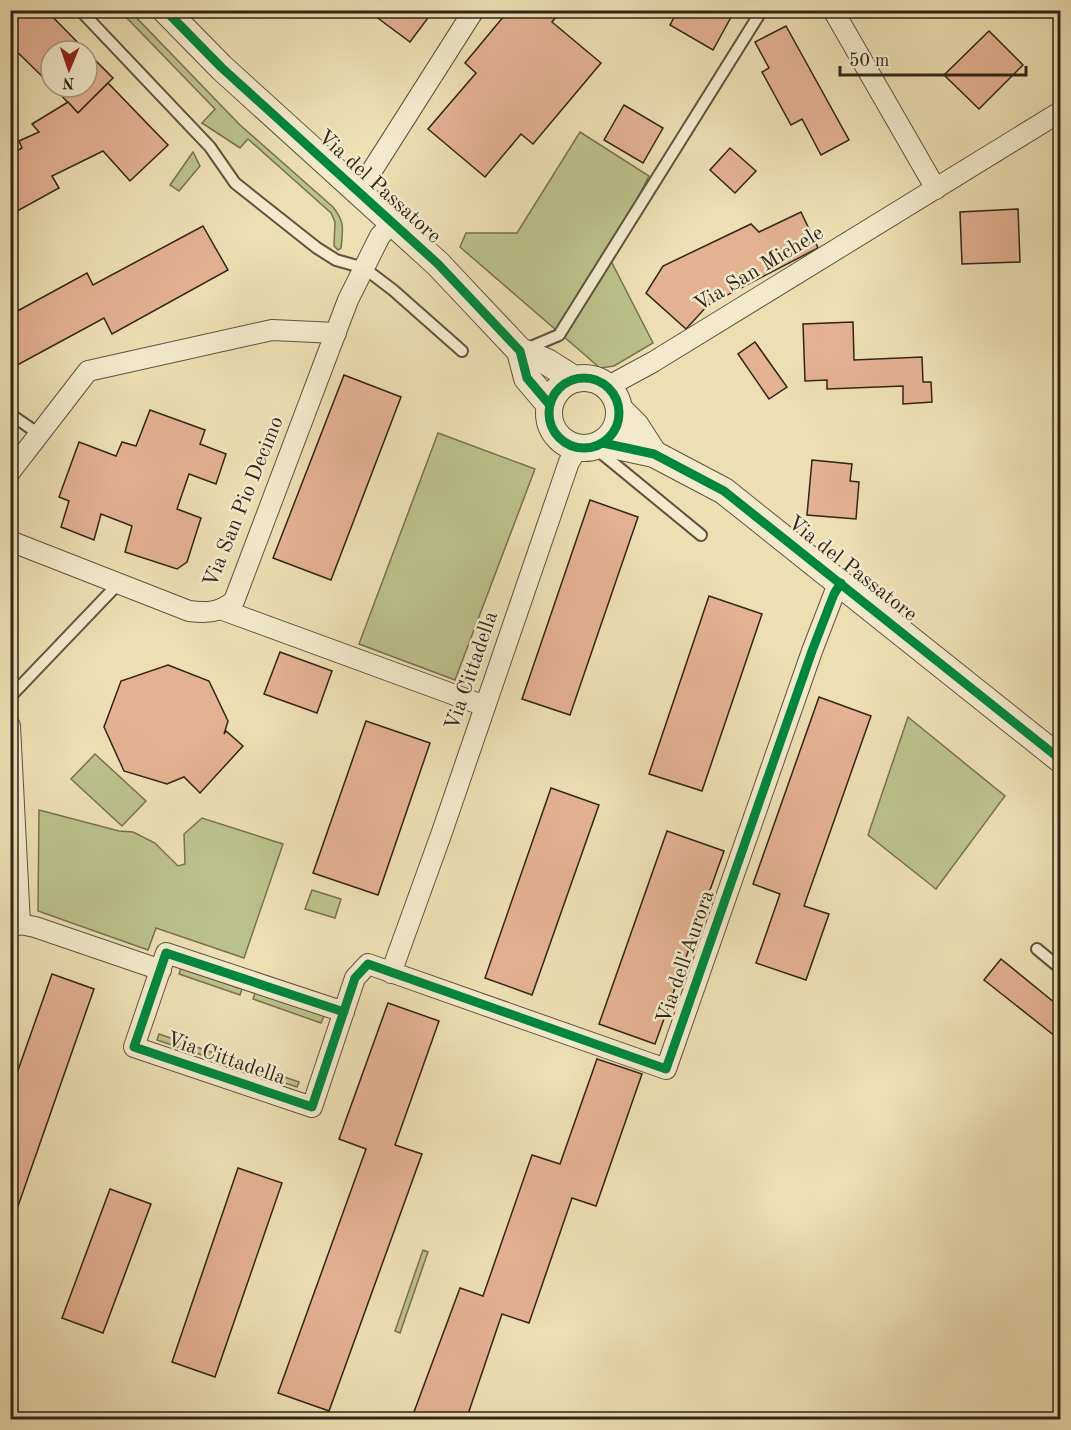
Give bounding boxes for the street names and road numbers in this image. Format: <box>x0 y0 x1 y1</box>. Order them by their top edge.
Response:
street label: Via del Passatore <box>313 126 445 248</box>
street label: Via San Michele <box>691 222 827 316</box>
street label: Via San Pio Decimo <box>200 414 288 590</box>
street label: Via del Passatore <box>783 512 921 626</box>
street label: Via Cittadella <box>442 609 502 733</box>
street label: Via dell'Aurora <box>653 888 719 1026</box>
street label: Via Cittadella <box>164 1029 288 1089</box>

